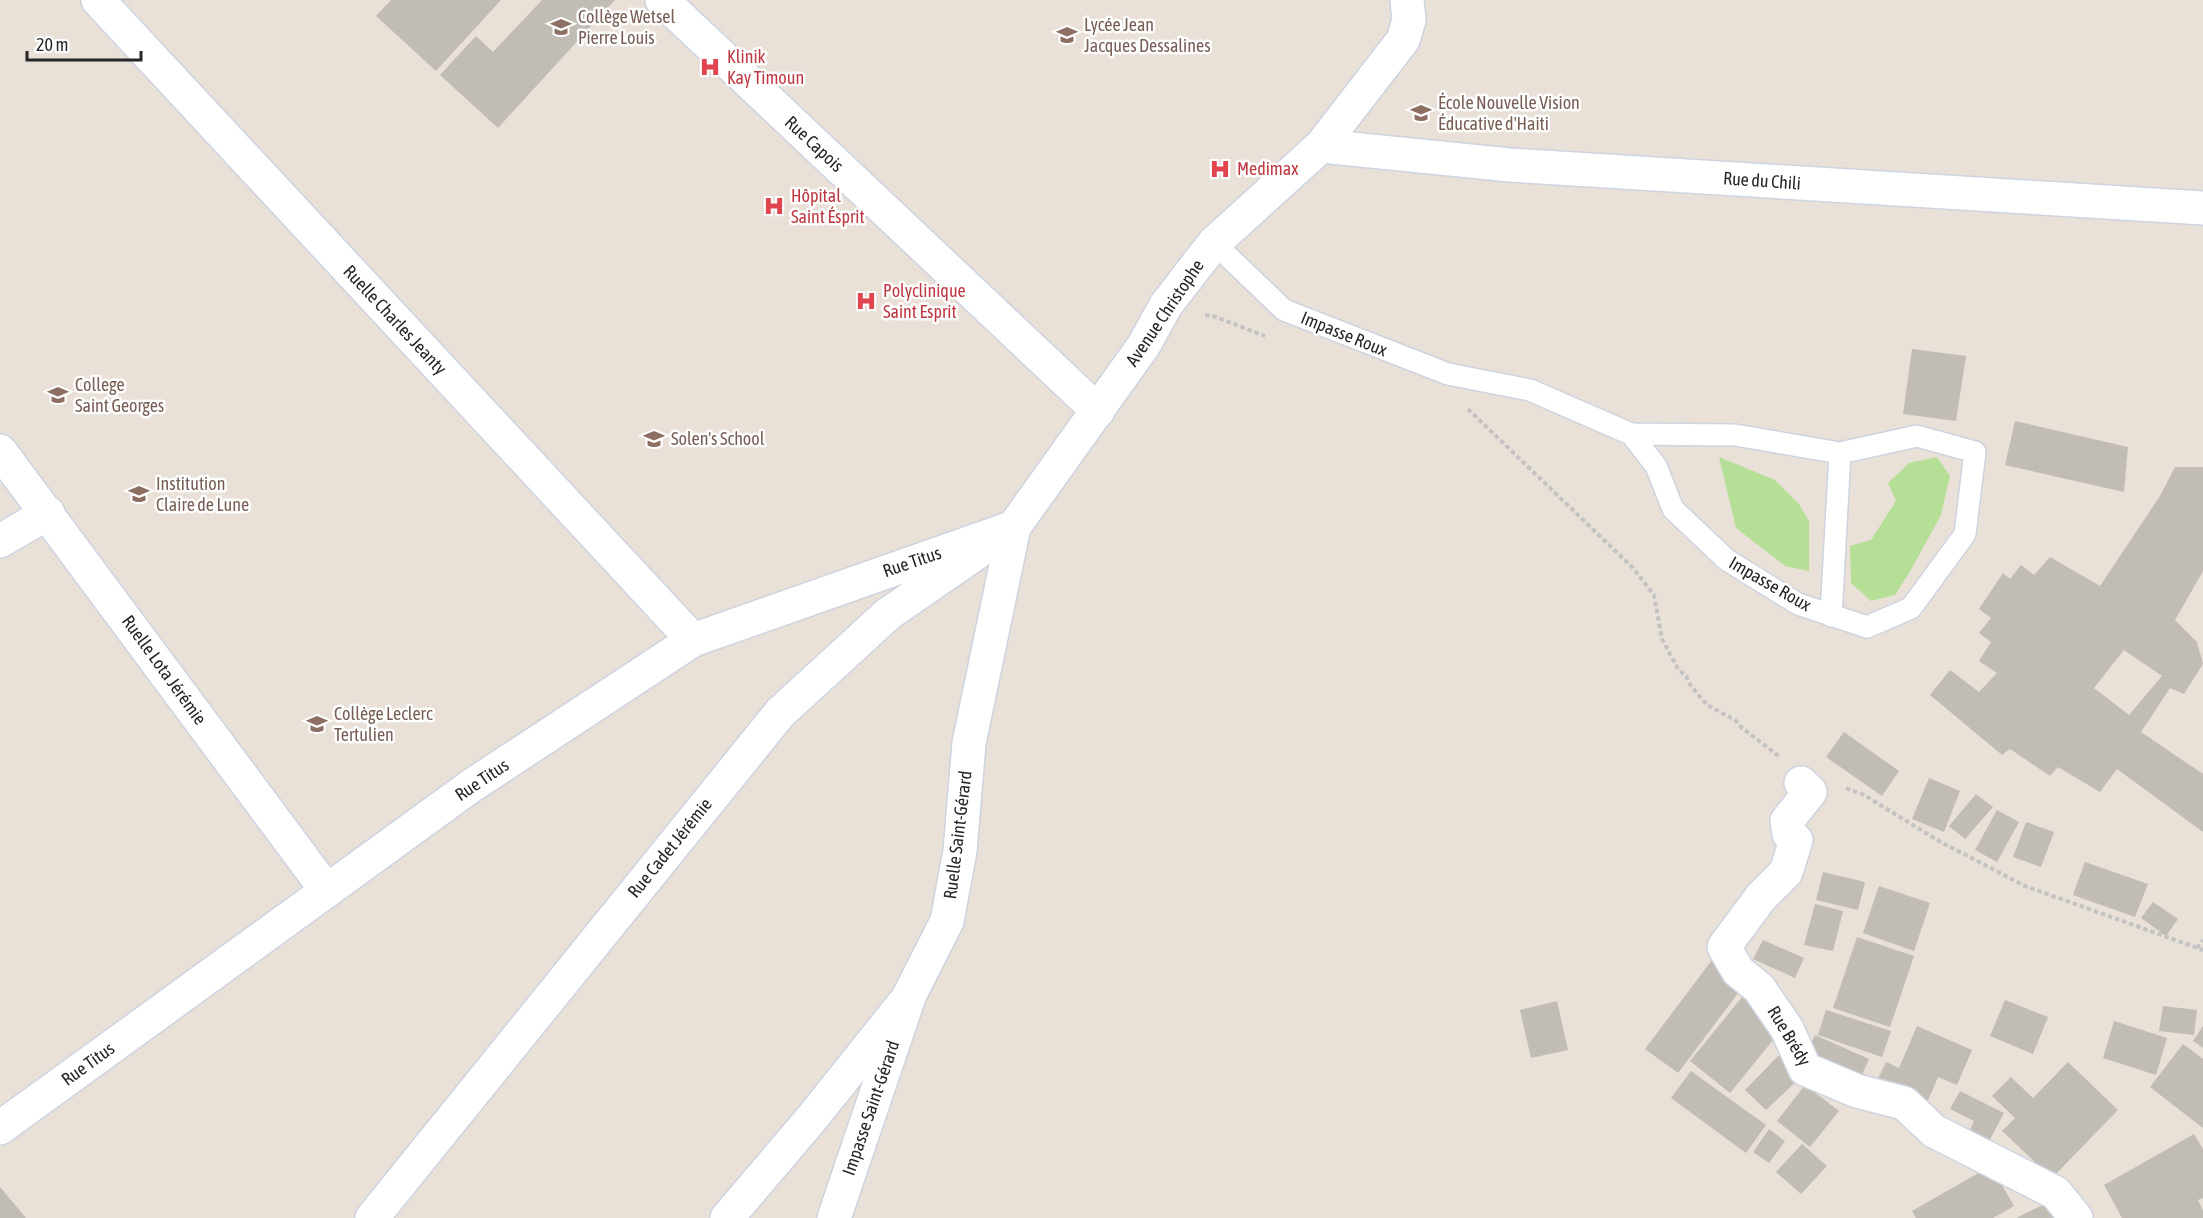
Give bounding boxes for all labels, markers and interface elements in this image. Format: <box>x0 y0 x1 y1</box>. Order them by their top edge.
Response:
place label: Collège Wetsel Pierre Louis <box>578 6 676 48</box>
place label: Lycée Jean Jacques Dessalines <box>1084 14 1211 56</box>
school or university icon: Collège Wetsel Pierre Louis <box>549 15 573 39</box>
school or university icon: Lycée Jean Jacques Dessalines <box>1055 23 1079 47</box>
scale bar <box>27 24 141 62</box>
text: 20 m <box>36 34 68 55</box>
place label: Klinik Kay Timoun <box>727 46 804 88</box>
hospital icon: Klinik Kay Timoun <box>698 55 722 79</box>
place label: École Nouvelle Vision Éducative d'Haiti <box>1438 92 1580 134</box>
school or university icon: École Nouvelle Vision Éducative d'Haiti <box>1409 101 1433 125</box>
street label: Rue Capois <box>781 111 848 176</box>
hospital icon: Medimax <box>1208 157 1232 181</box>
place label: Medimax <box>1237 158 1298 179</box>
street label: Rue du Chili <box>1722 167 1802 194</box>
place label: Hôpital Saint Ésprit <box>791 185 865 227</box>
hospital icon: Hôpital Saint Ésprit <box>762 194 786 218</box>
street label: Avenue Christophe <box>1121 256 1208 370</box>
street label: Ruelle Charles Jeanty <box>339 261 451 379</box>
place label: Polyclinique Saint Esprit <box>883 280 966 322</box>
hospital icon: Polyclinique Saint Esprit <box>854 289 878 313</box>
street label: Impasse Roux <box>1298 307 1390 360</box>
place label: College Saint Georges <box>75 374 164 416</box>
school or university icon: College Saint Georges <box>46 383 70 407</box>
school or university icon: Solen's School <box>642 427 666 451</box>
place label: Solen's School <box>671 428 765 449</box>
place label: Institution Claire de Lune <box>156 473 249 515</box>
school or university icon: Institution Claire de Lune <box>127 482 151 506</box>
street label: Rue Titus <box>880 542 944 581</box>
street label: Impasse Roux <box>1725 552 1815 615</box>
street label: Ruelle Lota Jérémie <box>118 611 211 728</box>
place label: Collège Leclerc Tertulien <box>334 703 433 745</box>
school or university icon: Collège Leclerc Tertulien <box>305 712 329 736</box>
street label: Rue Titus <box>451 754 513 805</box>
street label: Ruelle Saint-Gérard <box>939 770 976 900</box>
street label: Rue Cadet Jérémie <box>623 794 716 902</box>
street label: Rue Brédy <box>1763 1002 1815 1070</box>
street label: Rue Titus <box>57 1037 118 1090</box>
street label: Impasse Saint-Gérard <box>838 1038 903 1178</box>

